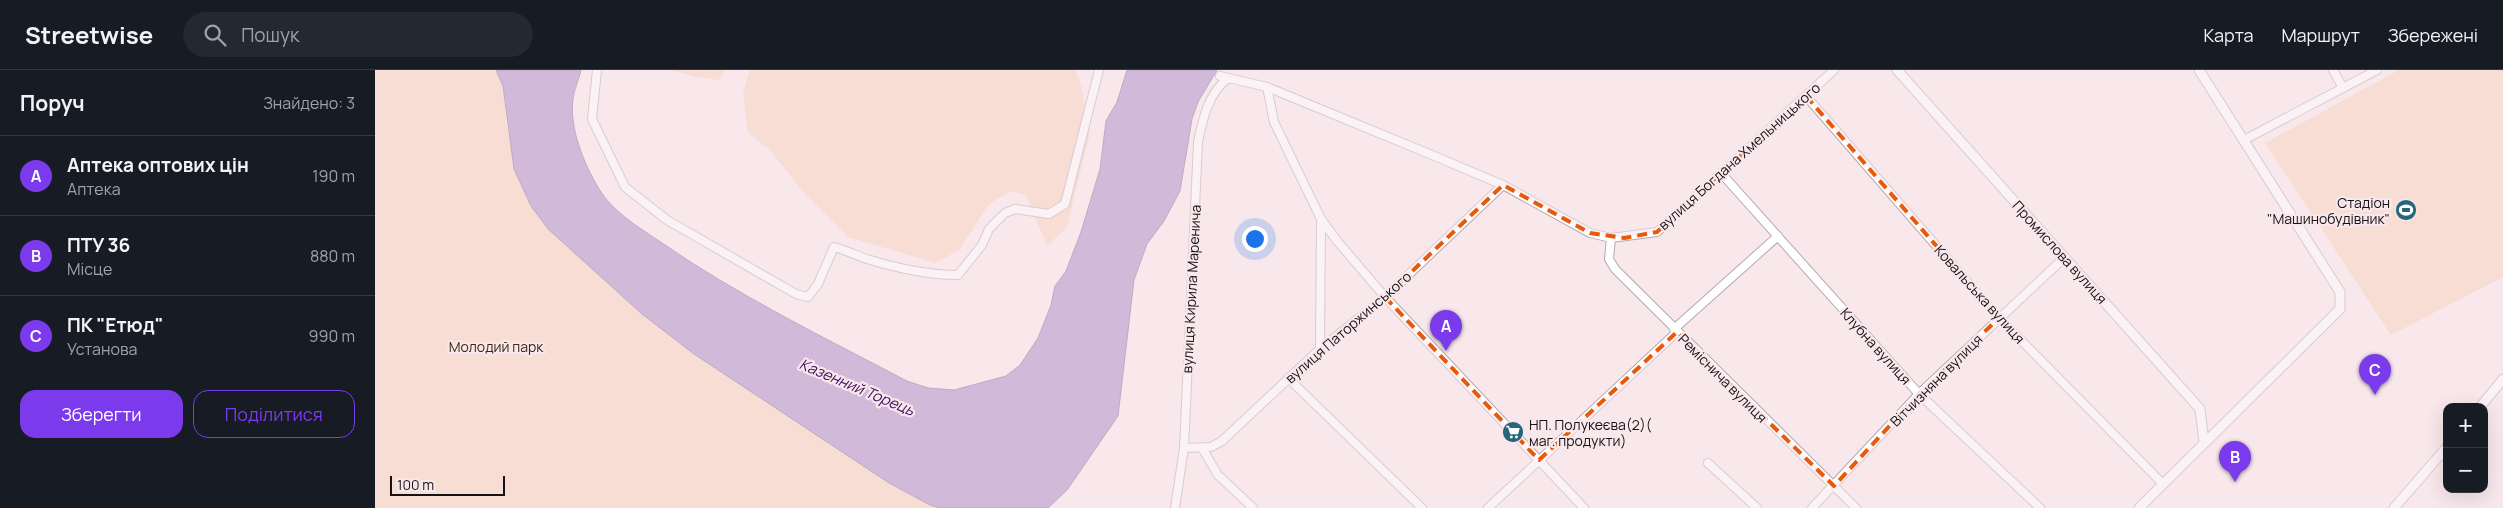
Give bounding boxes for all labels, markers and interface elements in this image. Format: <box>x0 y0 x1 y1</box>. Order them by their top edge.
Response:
search box <box>183 12 533 57</box>
text: Streetwise <box>25 18 153 51</box>
icon: search <box>201 21 229 49</box>
text: Пошук <box>241 22 299 48</box>
text: Карта <box>2203 23 2253 47</box>
text: Маршрут <box>2281 23 2360 47</box>
text: Збережені <box>2388 23 2478 47</box>
street label: вулиця Богдана Хмельницького <box>1654 78 1824 234</box>
text: Поруч <box>20 89 85 117</box>
text: Знайдено: 3 <box>263 92 355 114</box>
text: Аптека оптових цін <box>67 152 249 178</box>
text: A <box>31 165 41 187</box>
text: 190 m <box>312 165 355 187</box>
text: Аптека <box>67 178 121 200</box>
place label: Стадіон "Машинобудівник" <box>2267 193 2390 228</box>
street label: Промислова вулиця <box>2008 196 2112 308</box>
sports icon: Стадіон "Машинобудівник" <box>2394 198 2418 222</box>
street label: вулиця Кирила Маренича <box>1177 204 1205 374</box>
your location <box>1242 226 1268 252</box>
text: ПТУ 36 <box>67 232 130 258</box>
street label: Ковальська вулиця <box>1931 241 2029 347</box>
text: B <box>31 245 41 267</box>
text: 880 m <box>310 245 355 267</box>
text: Місце <box>67 258 112 280</box>
street label: вулиця Паторжинського <box>1281 267 1415 387</box>
street label: Клубна вулиця <box>1836 304 1916 388</box>
pin: A <box>1430 310 1462 351</box>
text: ПК "Етюд" <box>67 312 164 338</box>
text: C <box>30 325 42 347</box>
text: 990 m <box>309 325 355 347</box>
street label: Реміснича вулиця <box>1674 329 1772 427</box>
street label: Вітчизняна вулиця <box>1886 330 1986 430</box>
park label: Молодий парк <box>449 337 544 356</box>
text: Установа <box>67 338 137 360</box>
water label: Казенний Торець <box>796 353 919 421</box>
pin: C <box>2359 354 2391 395</box>
button: Зберегти <box>20 390 183 438</box>
button: Поділитися <box>193 390 355 438</box>
map controls <box>2443 403 2488 493</box>
button: + <box>2443 403 2488 448</box>
place label: НП. Полукеєва(2)( маг. продукти) <box>1529 415 1652 450</box>
supermarket icon: НП. Полукеєва(2)( маг. продукти) <box>1501 420 1525 444</box>
pin: B <box>2219 441 2251 482</box>
button: − <box>2443 448 2488 493</box>
scale bar <box>390 473 505 496</box>
text: 100 m <box>397 475 434 494</box>

